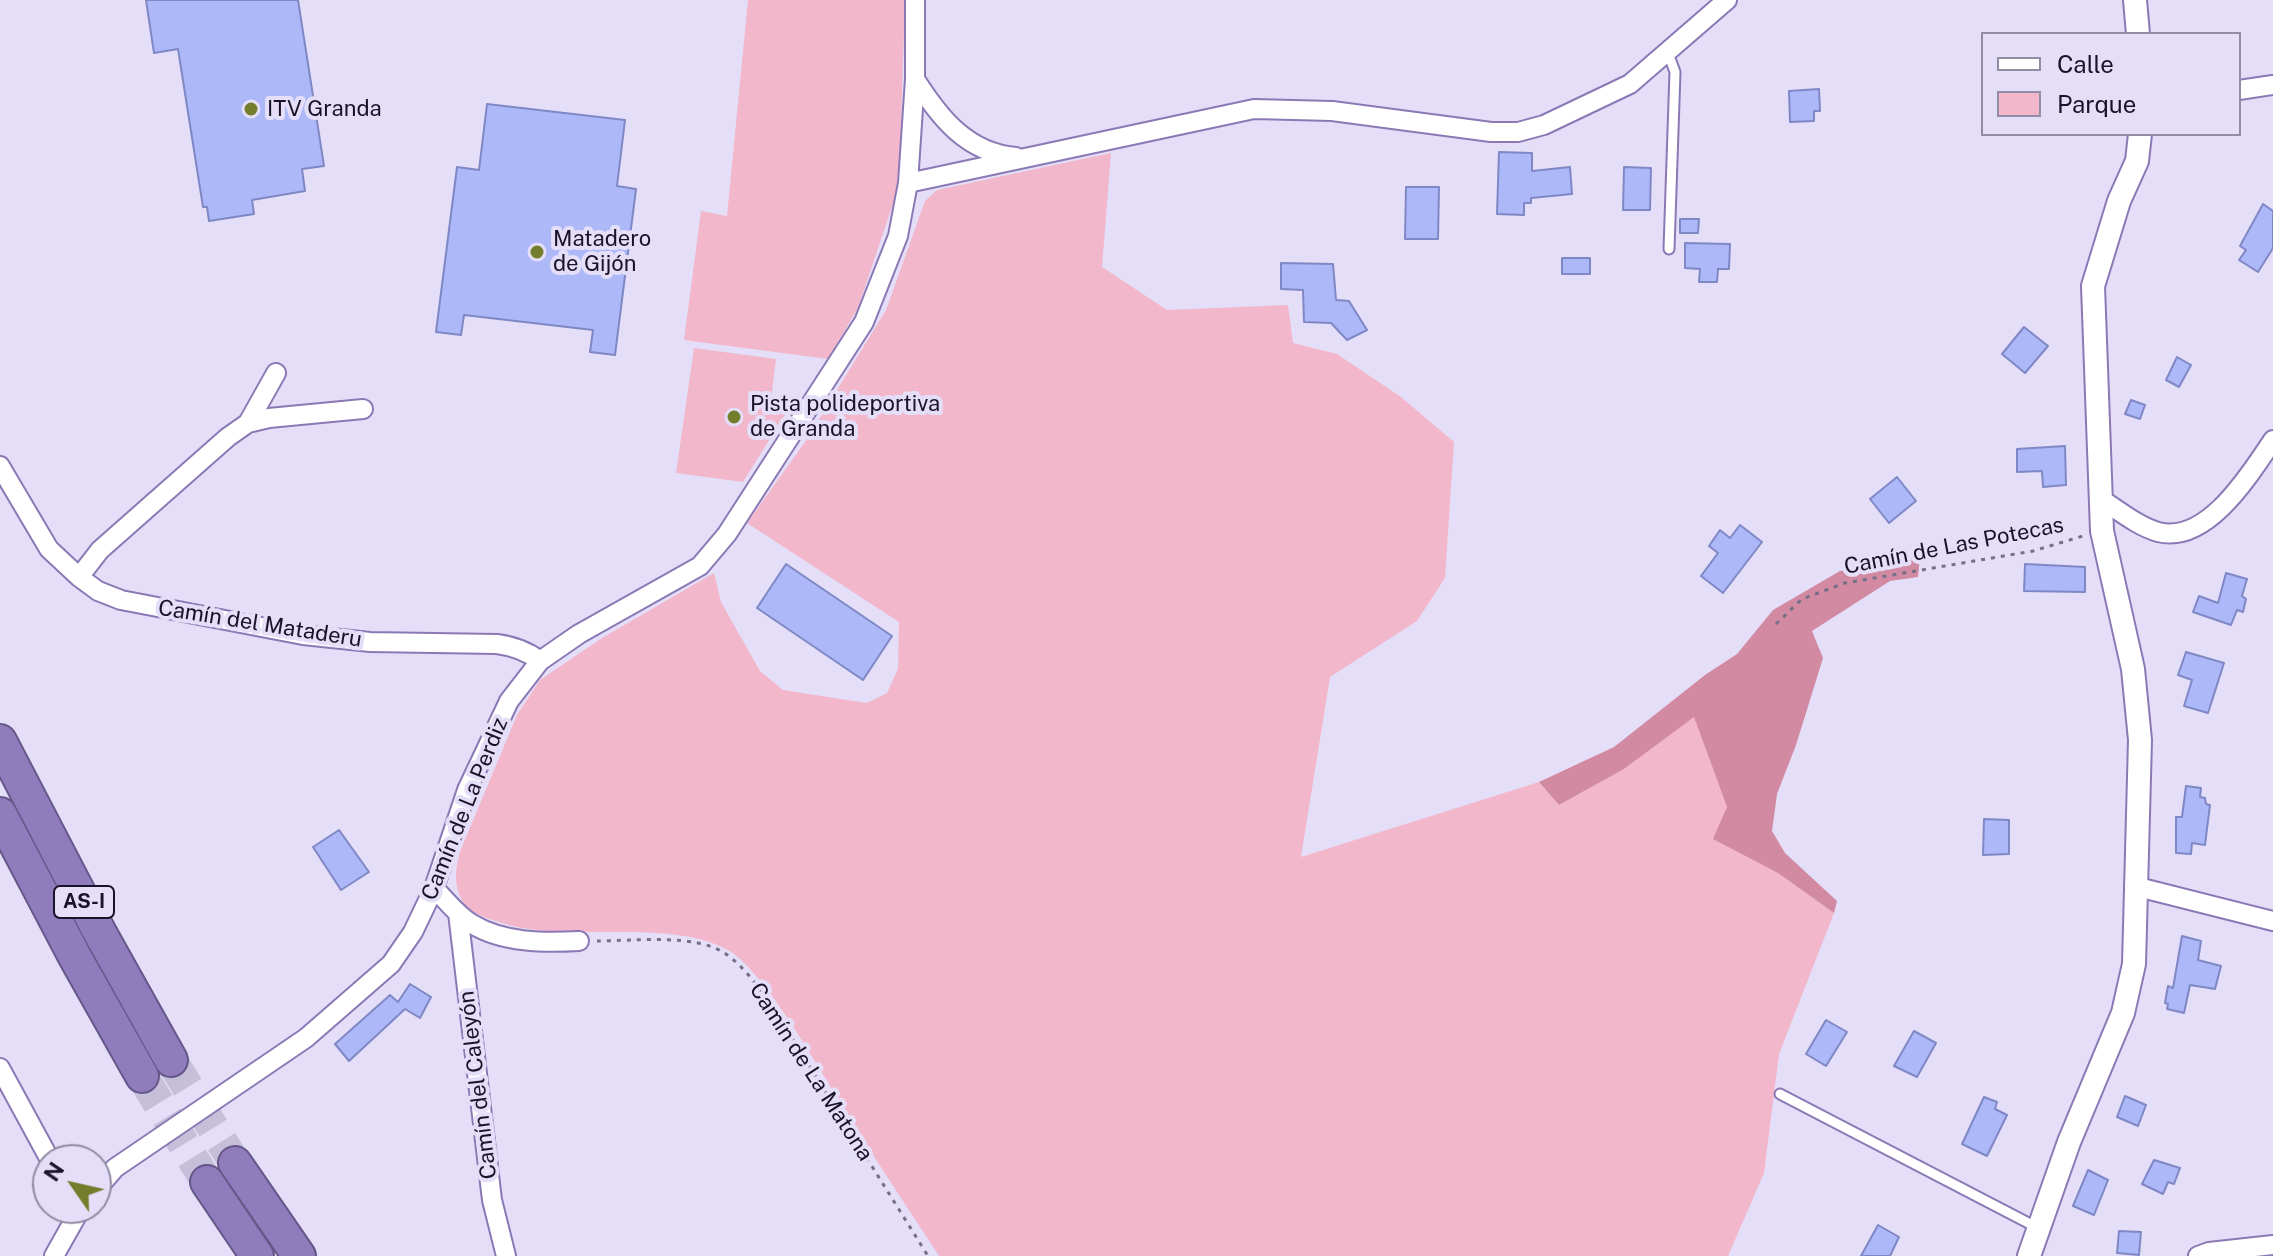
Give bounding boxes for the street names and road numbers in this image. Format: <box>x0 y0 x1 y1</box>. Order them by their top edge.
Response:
street label: Camín de Las Potecas <box>1842 512 2066 580</box>
street label: Camín del Mataderu <box>156 595 364 653</box>
street label: Camín de La Perdiz <box>416 714 514 904</box>
road number: AS-I <box>54 886 114 918</box>
street label: Camín de La Matona <box>744 978 878 1166</box>
street label: Camín del Caleyón <box>453 989 503 1181</box>

